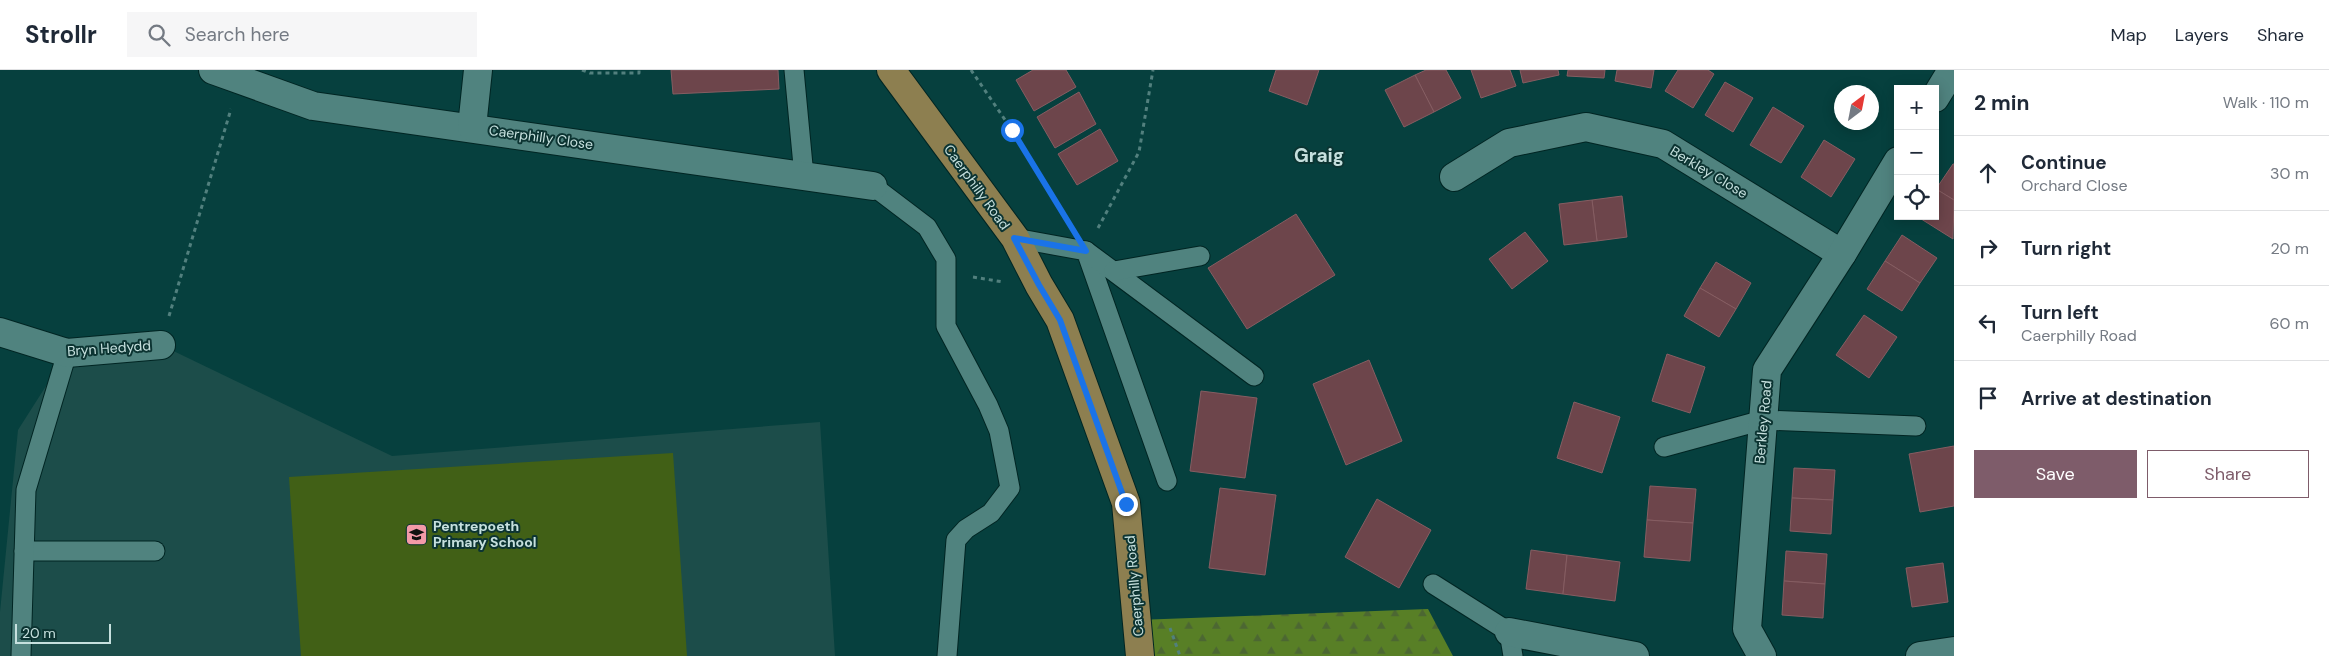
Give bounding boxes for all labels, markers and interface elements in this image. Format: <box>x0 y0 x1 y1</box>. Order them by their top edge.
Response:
search box <box>127 12 477 57</box>
text: Strollr <box>25 19 97 50</box>
icon: search <box>145 21 173 49</box>
text: Search here <box>185 22 290 47</box>
text: Map <box>2111 23 2147 47</box>
text: Layers <box>2175 23 2229 47</box>
text: Share <box>2257 23 2304 47</box>
north arrow <box>1834 85 1879 130</box>
map controls <box>1894 85 1939 220</box>
button: + <box>1894 85 1939 130</box>
text: 2 min <box>1974 89 2030 117</box>
text: Walk · 110 m <box>2223 92 2309 113</box>
route start <box>1001 119 1024 142</box>
street label: Caerphilly Close <box>488 121 594 153</box>
button: − <box>1894 130 1939 175</box>
street label: Caerphilly Road <box>940 141 1014 233</box>
street label: Berkley Close <box>1667 142 1751 202</box>
district label: Graig <box>1294 143 1344 168</box>
text: Continue <box>2021 150 2107 175</box>
icon: ahead <box>1974 159 2002 187</box>
text: 30 m <box>2270 163 2309 184</box>
button: locate <box>1894 175 1939 220</box>
text: Orchard Close <box>2021 175 2128 196</box>
icon: right <box>1974 234 2002 262</box>
text: Turn right <box>2021 236 2111 261</box>
text: 20 m <box>2270 238 2309 259</box>
text: Turn left <box>2021 300 2099 325</box>
icon: left <box>1974 309 2002 337</box>
text: 60 m <box>2269 313 2309 334</box>
text: Caerphilly Road <box>2021 325 2137 346</box>
street label: Bryn Hedydd <box>66 336 152 360</box>
street label: Berkley Road <box>1750 380 1776 464</box>
icon: arrive <box>1974 384 2002 412</box>
text: Arrive at destination <box>2021 386 2212 411</box>
button: Save <box>1974 450 2137 498</box>
button: Share <box>2147 450 2309 498</box>
route end <box>1115 493 1138 516</box>
place label: Pentrepoeth Primary School <box>433 517 536 551</box>
school or university icon: Pentrepoeth Primary School <box>405 522 429 546</box>
street label: Caerphilly Road <box>1121 535 1147 637</box>
scale bar <box>15 621 111 644</box>
text: 20 m <box>22 624 56 642</box>

